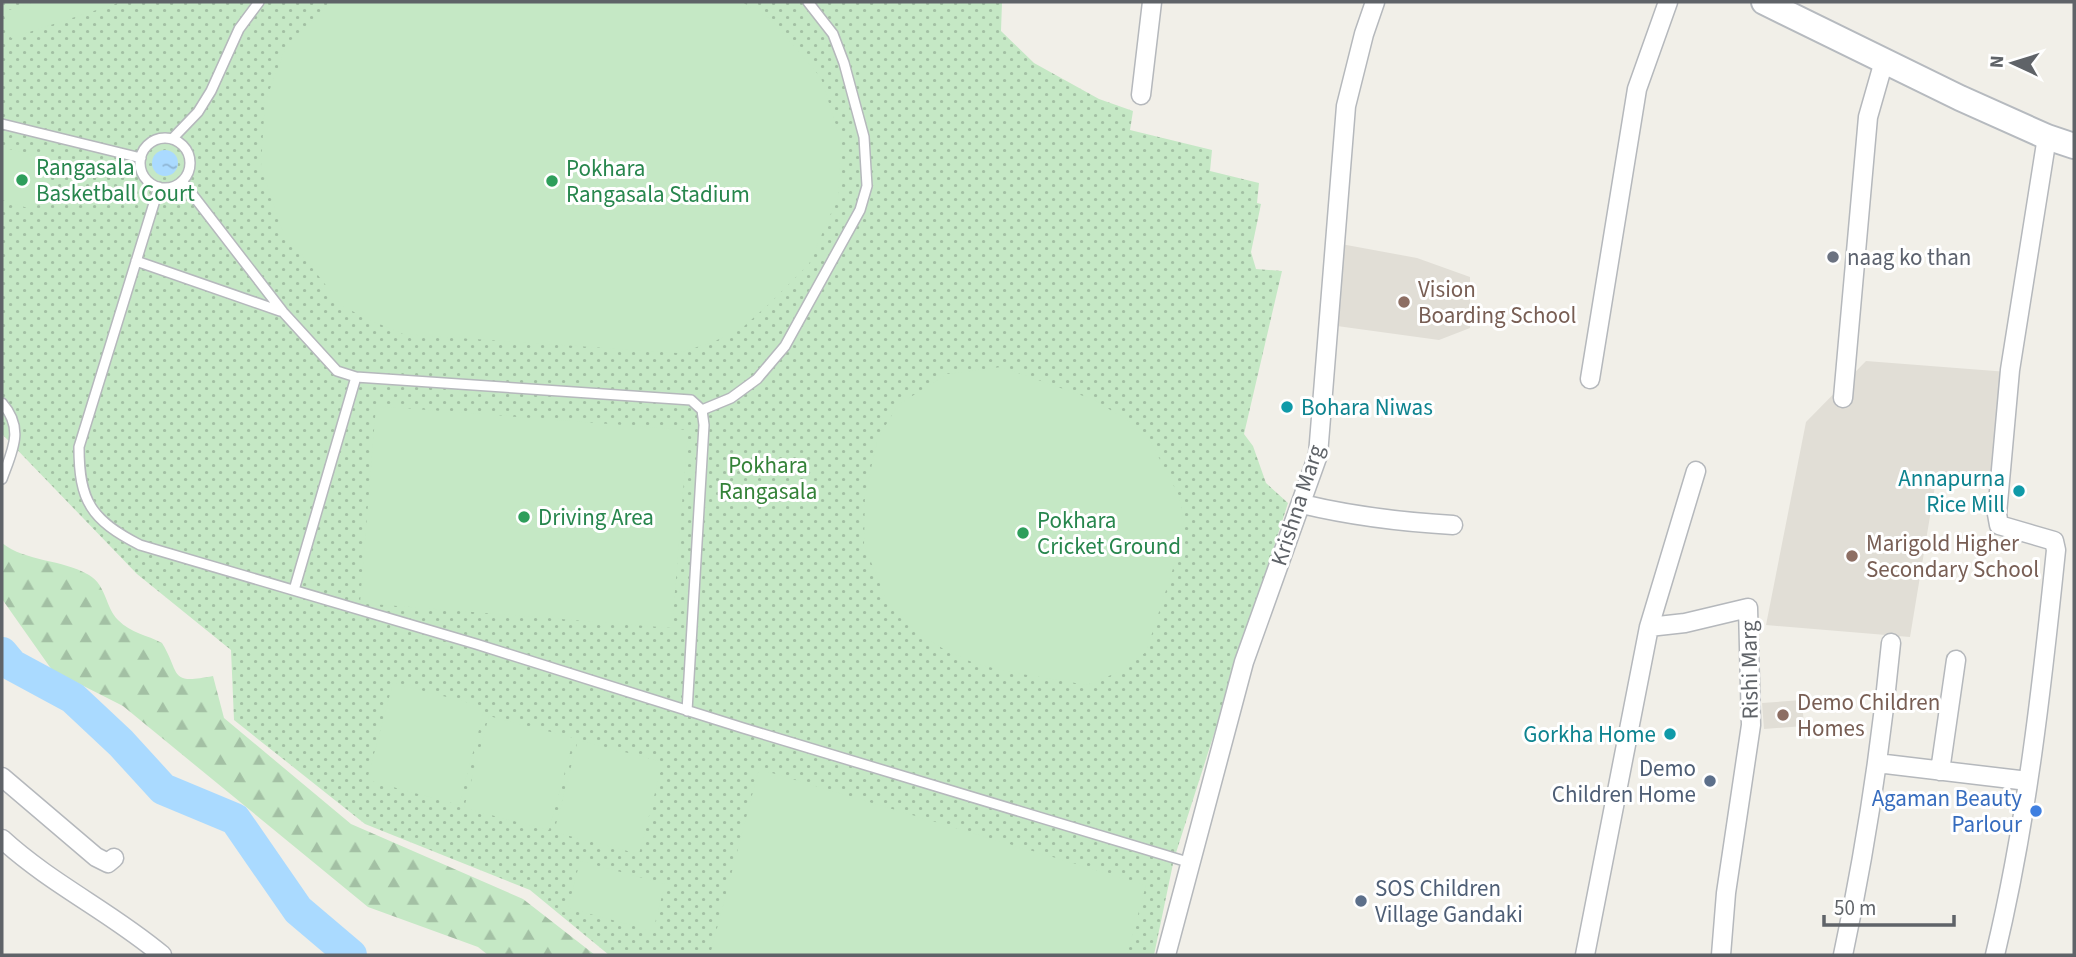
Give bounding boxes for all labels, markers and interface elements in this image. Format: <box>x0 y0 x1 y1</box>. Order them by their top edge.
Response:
north arrow <box>1978 28 2048 98</box>
text: N <box>1984 55 2011 69</box>
place label: Rangasala Basketball Court <box>36 151 195 210</box>
place label: Pokhara Rangasala Stadium <box>566 152 750 211</box>
marker: Rangasala Basketball Court <box>14 172 30 188</box>
marker: Pokhara Rangasala Stadium <box>544 173 560 189</box>
place label: naag ko than <box>1847 241 1971 274</box>
marker: naag ko than <box>1825 249 1841 265</box>
place label: Vision Boarding School <box>1418 273 1576 332</box>
marker: Vision Boarding School <box>1396 294 1412 310</box>
place label: Bohara Niwas <box>1301 391 1433 424</box>
marker: Bohara Niwas <box>1279 399 1295 415</box>
street label: Krishna Marg <box>1262 440 1333 570</box>
park label: Pokhara Rangasala <box>719 449 817 508</box>
place label: Annapurna Rice Mill <box>1898 462 2005 521</box>
marker: Annapurna Rice Mill <box>2011 483 2027 499</box>
place label: Driving Area <box>538 501 654 534</box>
place label: Pokhara Cricket Ground <box>1037 504 1181 563</box>
marker: Driving Area <box>516 509 532 525</box>
marker: Pokhara Cricket Ground <box>1015 525 1031 541</box>
place label: Marigold Higher Secondary School <box>1866 527 2039 586</box>
marker: Marigold Higher Secondary School <box>1844 548 1860 564</box>
street label: Rishi Marg <box>1732 620 1767 720</box>
place label: Demo Children Homes <box>1797 686 1940 745</box>
marker: Demo Children Homes <box>1775 707 1791 723</box>
place label: Gorkha Home <box>1523 718 1656 751</box>
marker: Gorkha Home <box>1662 726 1678 742</box>
place label: Demo Children Home <box>1552 752 1696 811</box>
marker: Demo Children Home <box>1702 773 1718 789</box>
place label: Agaman Beauty Parlour <box>1872 782 2023 841</box>
marker: Agaman Beauty Parlour <box>2028 803 2044 819</box>
place label: SOS Children Village Gandaki <box>1375 872 1523 931</box>
scale bar <box>1824 884 1954 928</box>
marker: SOS Children Village Gandaki <box>1353 893 1369 909</box>
text: 50 m <box>1834 893 1876 923</box>

